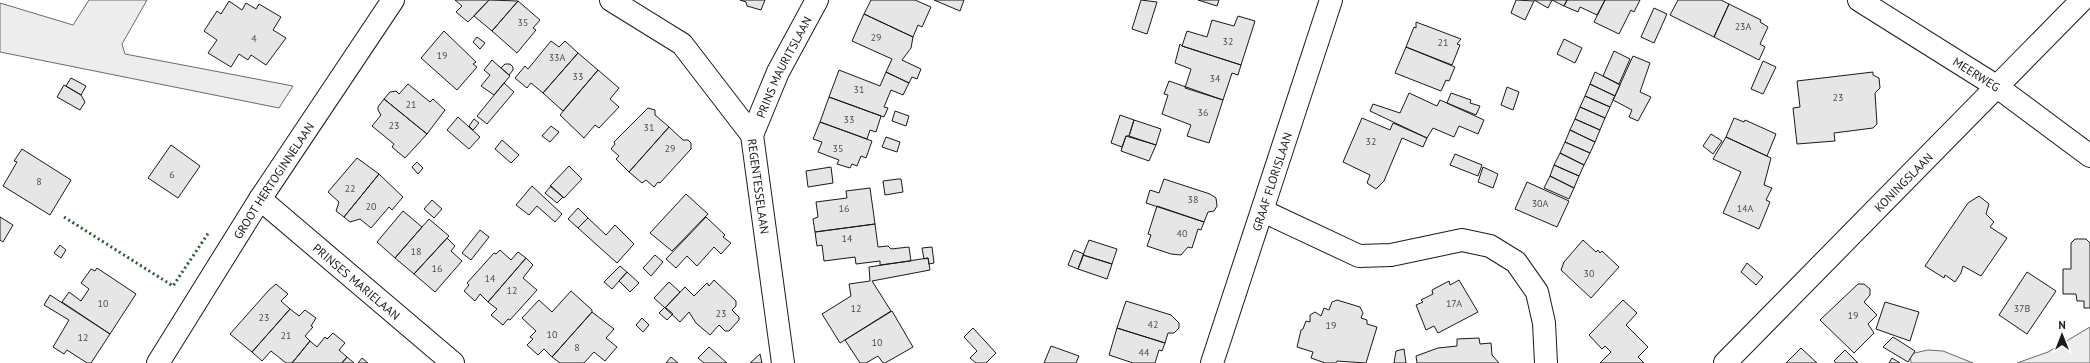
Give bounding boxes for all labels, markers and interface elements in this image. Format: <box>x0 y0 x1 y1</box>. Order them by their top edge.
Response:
street label: PRINS MAURITSLAAN <box>752 13 814 120</box>
house number: 35 <box>518 16 528 29</box>
house number: 23A <box>1735 20 1752 33</box>
house number: 29 <box>871 31 881 44</box>
house number: 4 <box>251 32 257 45</box>
house number: 32 <box>1223 35 1233 48</box>
house number: 21 <box>1438 36 1448 49</box>
house number: 19 <box>437 49 447 62</box>
house number: 33A <box>549 51 566 64</box>
street label: MEERWEG <box>1950 54 2003 94</box>
house number: 33 <box>573 70 583 83</box>
house number: 34 <box>1210 72 1221 85</box>
house number: 31 <box>854 83 864 96</box>
house number: 23 <box>1833 91 1843 104</box>
house number: 21 <box>406 98 416 111</box>
house number: 36 <box>1198 106 1208 119</box>
house number: 33 <box>844 113 854 126</box>
street label: GROOT HERTOGINNELAAN <box>230 119 317 241</box>
house number: 23 <box>389 119 399 132</box>
house number: 31 <box>644 121 654 134</box>
street label: GRAAF FLORISLAAN <box>1248 130 1295 233</box>
house number: 32 <box>1366 135 1376 148</box>
street label: REGENTESSELAAN <box>745 138 773 235</box>
house number: 29 <box>665 142 675 155</box>
house number: 35 <box>833 142 843 155</box>
street label: KONINGSLAAN <box>1871 149 1935 215</box>
house number: 6 <box>169 168 175 181</box>
house number: 8 <box>36 175 42 188</box>
house number: 22 <box>345 182 355 195</box>
house number: 38 <box>1188 193 1198 206</box>
house number: 30A <box>1532 197 1549 210</box>
house number: 20 <box>366 200 377 213</box>
house number: 16 <box>839 202 849 215</box>
house number: 14A <box>1737 202 1754 215</box>
house number: 40 <box>1177 227 1188 240</box>
house number: 14 <box>842 232 853 245</box>
street label: PRINSES MARIELAAN <box>310 240 403 323</box>
house number: 18 <box>411 245 421 258</box>
house number: 16 <box>432 262 442 275</box>
house number: 30 <box>1584 267 1595 280</box>
house number: 14 <box>485 272 496 285</box>
house number: 12 <box>507 284 517 297</box>
house number: 10 <box>98 297 109 310</box>
house number: 17A <box>1446 297 1462 310</box>
house number: 12 <box>851 302 861 315</box>
house number: 37B <box>2014 302 2031 315</box>
house number: 23 <box>716 307 726 320</box>
house number: 19 <box>1848 309 1858 322</box>
house number: 23 <box>259 311 269 324</box>
north arrow <box>2042 315 2082 355</box>
house number: 42 <box>1148 318 1158 331</box>
text: N <box>2058 318 2066 332</box>
house number: 19 <box>1326 319 1336 332</box>
house number: 10 <box>547 328 558 341</box>
house number: 21 <box>281 329 291 342</box>
house number: 12 <box>78 331 88 344</box>
house number: 10 <box>872 336 883 349</box>
house number: 8 <box>574 341 580 354</box>
house number: 44 <box>1139 346 1150 359</box>

